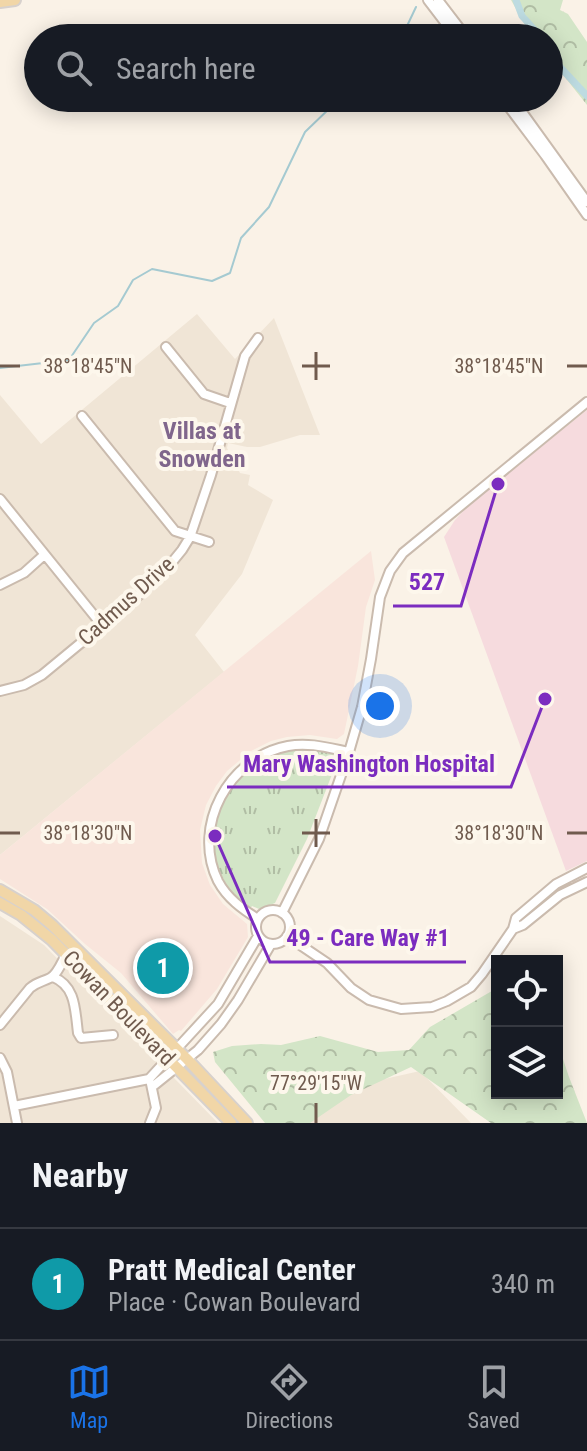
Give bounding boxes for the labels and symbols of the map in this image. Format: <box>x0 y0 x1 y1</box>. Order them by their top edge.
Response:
text: 38°18'45"N <box>43 354 133 378</box>
text: 38°18'45"N <box>454 354 544 378</box>
district label: Villas at Snowden <box>158 417 246 473</box>
street label: Cadmus Drive <box>73 552 179 650</box>
callout: 527 <box>393 558 461 606</box>
text: 527 <box>409 568 445 596</box>
your location <box>360 686 400 726</box>
callout: Mary Washington Hospital <box>227 739 511 787</box>
text: Mary Washington Hospital <box>243 750 495 778</box>
text: 38°18'30"N <box>43 821 133 845</box>
text: 38°18'30"N <box>454 821 544 845</box>
callout: 49 - Care Way #1 <box>270 914 466 962</box>
text: 49 - Care Way #1 <box>286 924 450 952</box>
pin: 1 <box>137 938 189 998</box>
street label: Cowan Boulevard <box>58 945 180 1071</box>
text: 77°29'15"W <box>270 1071 362 1095</box>

